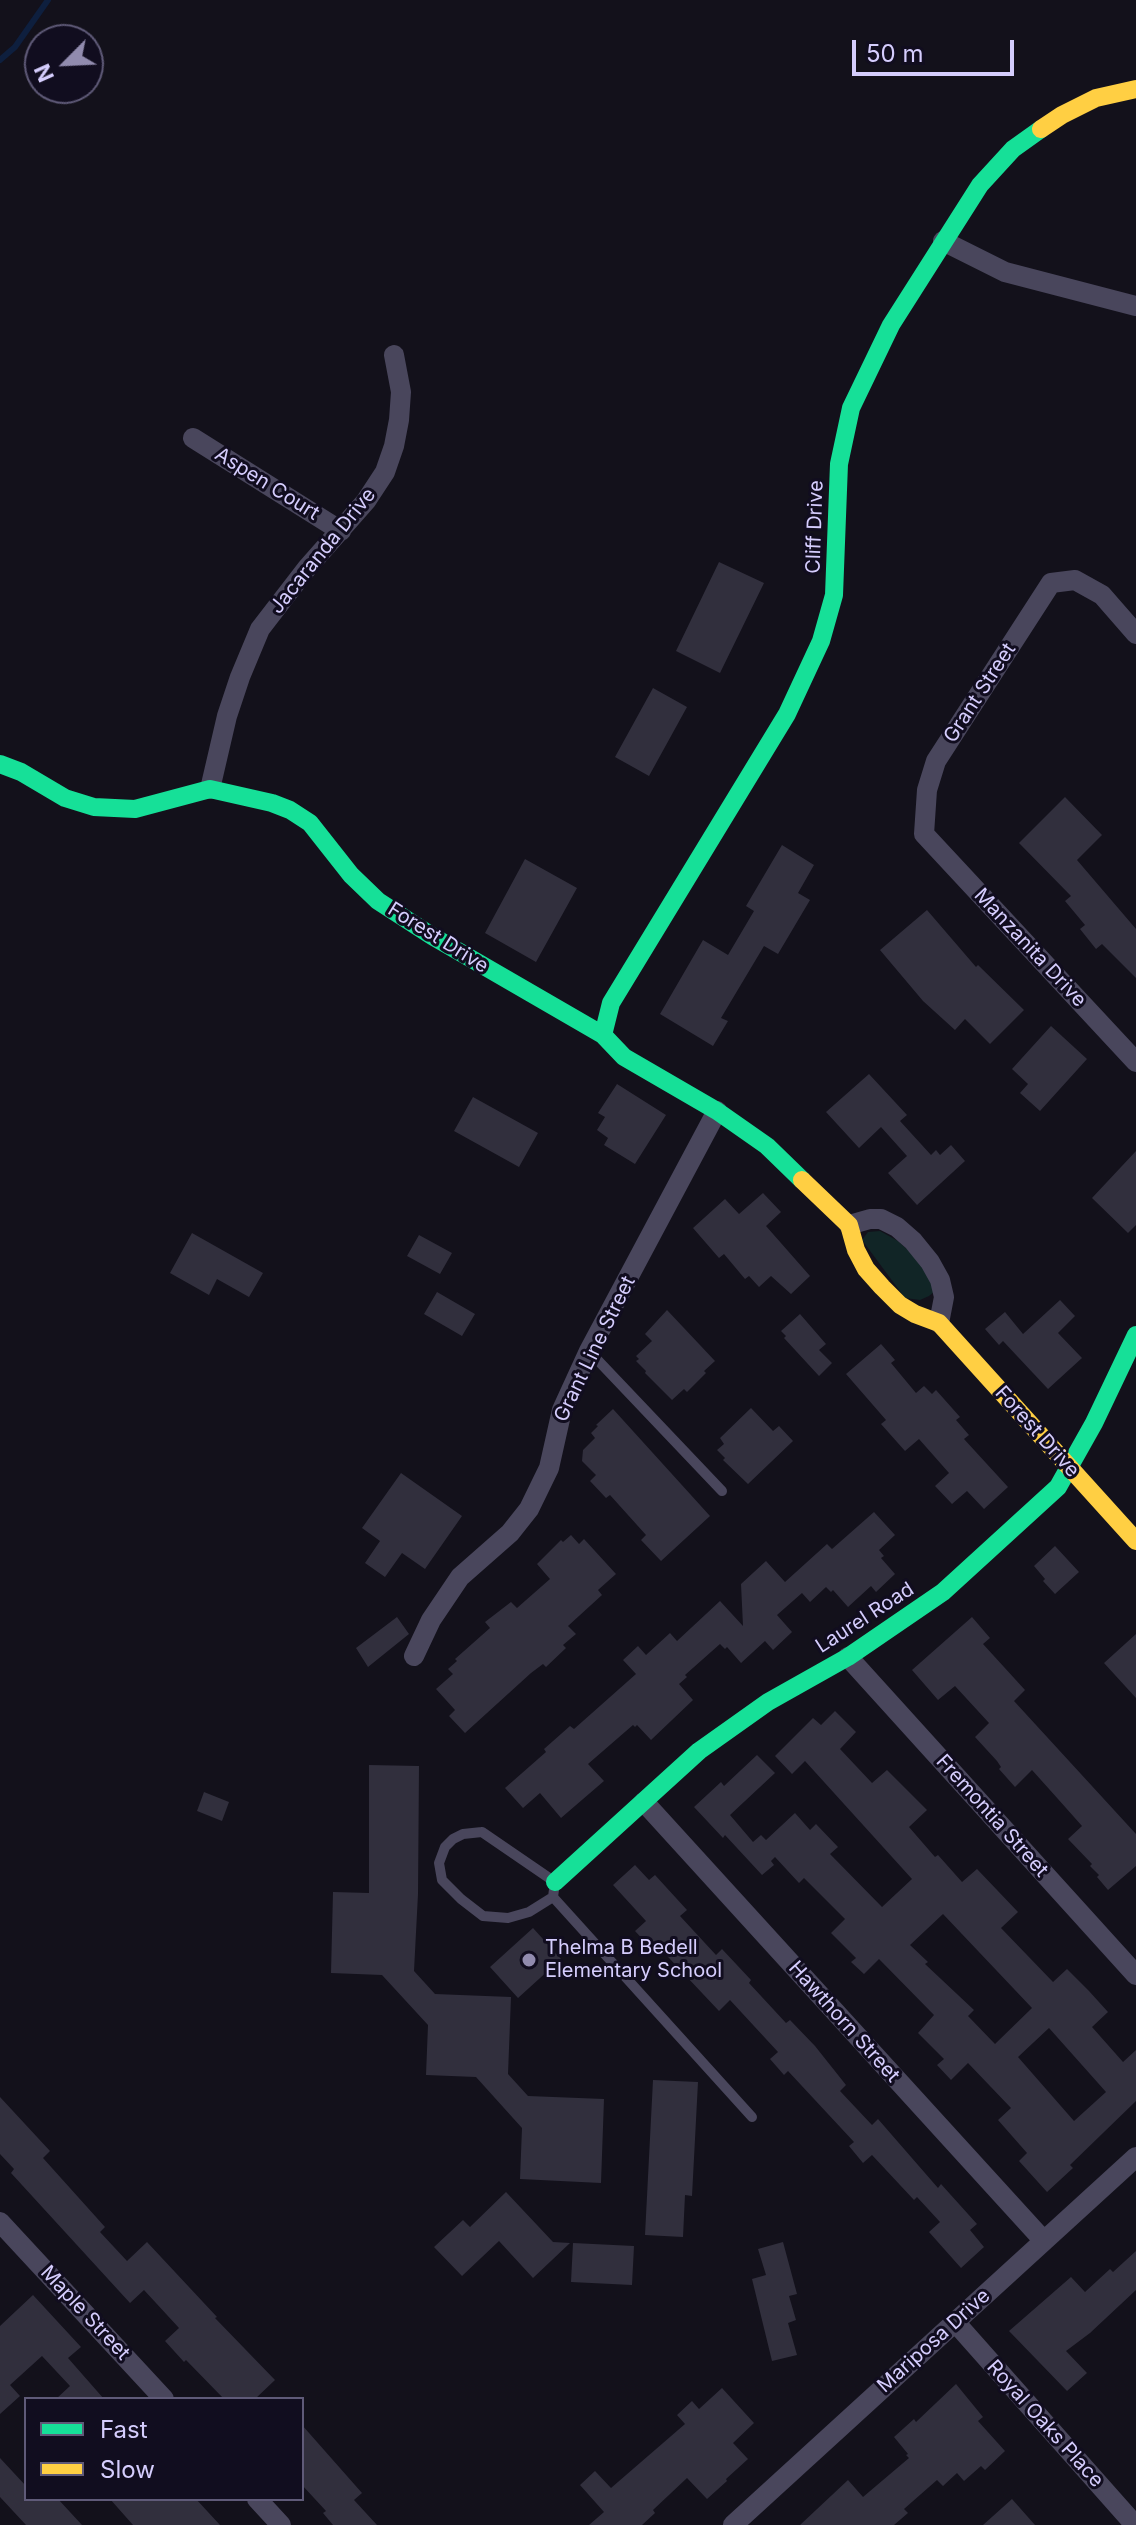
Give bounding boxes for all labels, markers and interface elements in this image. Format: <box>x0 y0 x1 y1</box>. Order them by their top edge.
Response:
north arrow <box>24 24 104 104</box>
scale bar <box>856 24 1018 74</box>
text: 50 m <box>866 39 924 68</box>
text: N <box>29 60 59 86</box>
street label: Aspen Court <box>210 442 324 526</box>
street label: Cliff Drive <box>801 480 829 574</box>
street label: Jacaranda Drive <box>265 483 381 619</box>
street label: Grant Street <box>939 639 1021 747</box>
street label: Manzanita Drive <box>969 884 1091 1012</box>
street label: Forest Drive <box>383 898 493 978</box>
street label: Grant Line Street <box>549 1272 641 1426</box>
street label: Forest Drive <box>990 1382 1084 1482</box>
street label: Laurel Road <box>812 1577 918 1659</box>
street label: Fremontia Street <box>931 1750 1053 1882</box>
place label: Thelma B Bedell Elementary School <box>545 1936 722 1983</box>
marker: Thelma B Bedell Elementary School <box>520 1951 538 1969</box>
street label: Hawthorn Street <box>783 1957 905 2087</box>
street label: Maple Street <box>35 2261 135 2365</box>
street label: Mariposa Drive <box>873 2284 995 2398</box>
street label: Royal Oaks Place <box>982 2356 1108 2492</box>
legend <box>24 2397 304 2501</box>
text: Fast <box>100 2415 148 2444</box>
text: Slow <box>100 2455 155 2484</box>

